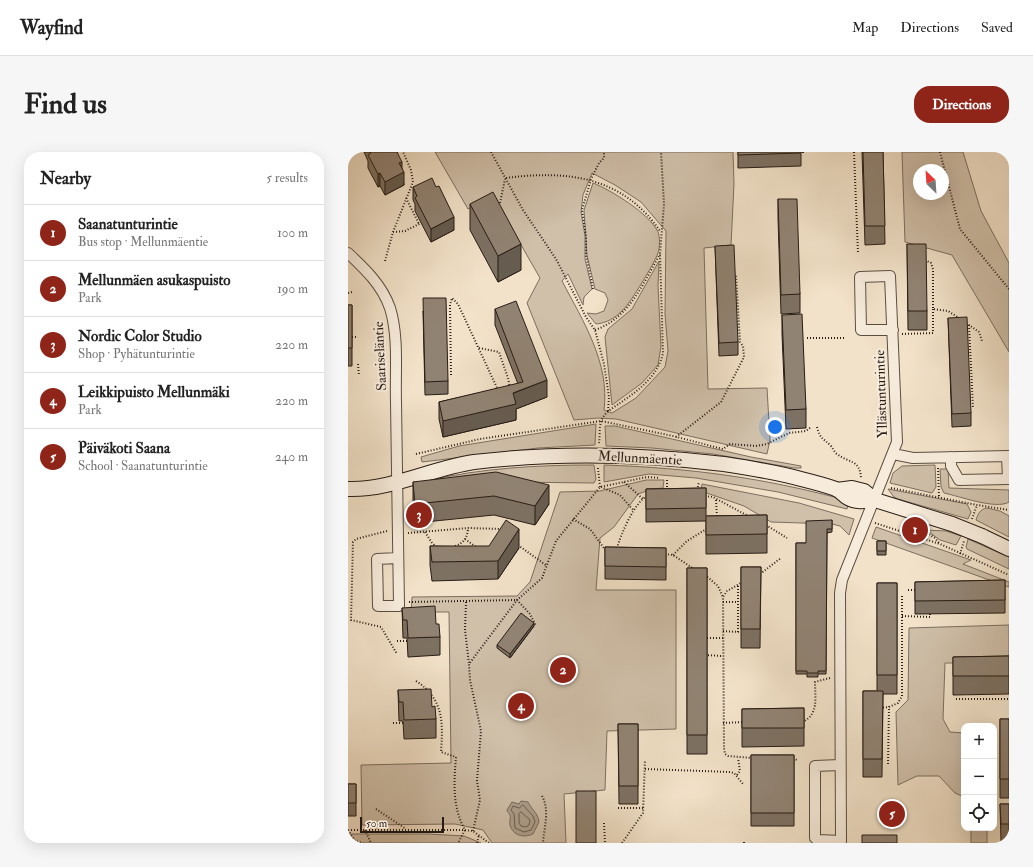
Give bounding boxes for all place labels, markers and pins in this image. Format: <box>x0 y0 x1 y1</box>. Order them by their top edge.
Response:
pin: 3 <box>406 500 432 530</box>
pin: 1 <box>902 515 928 545</box>
pin: 2 <box>550 655 576 685</box>
pin: 4 <box>508 691 534 721</box>
pin: 5 <box>879 799 905 829</box>

